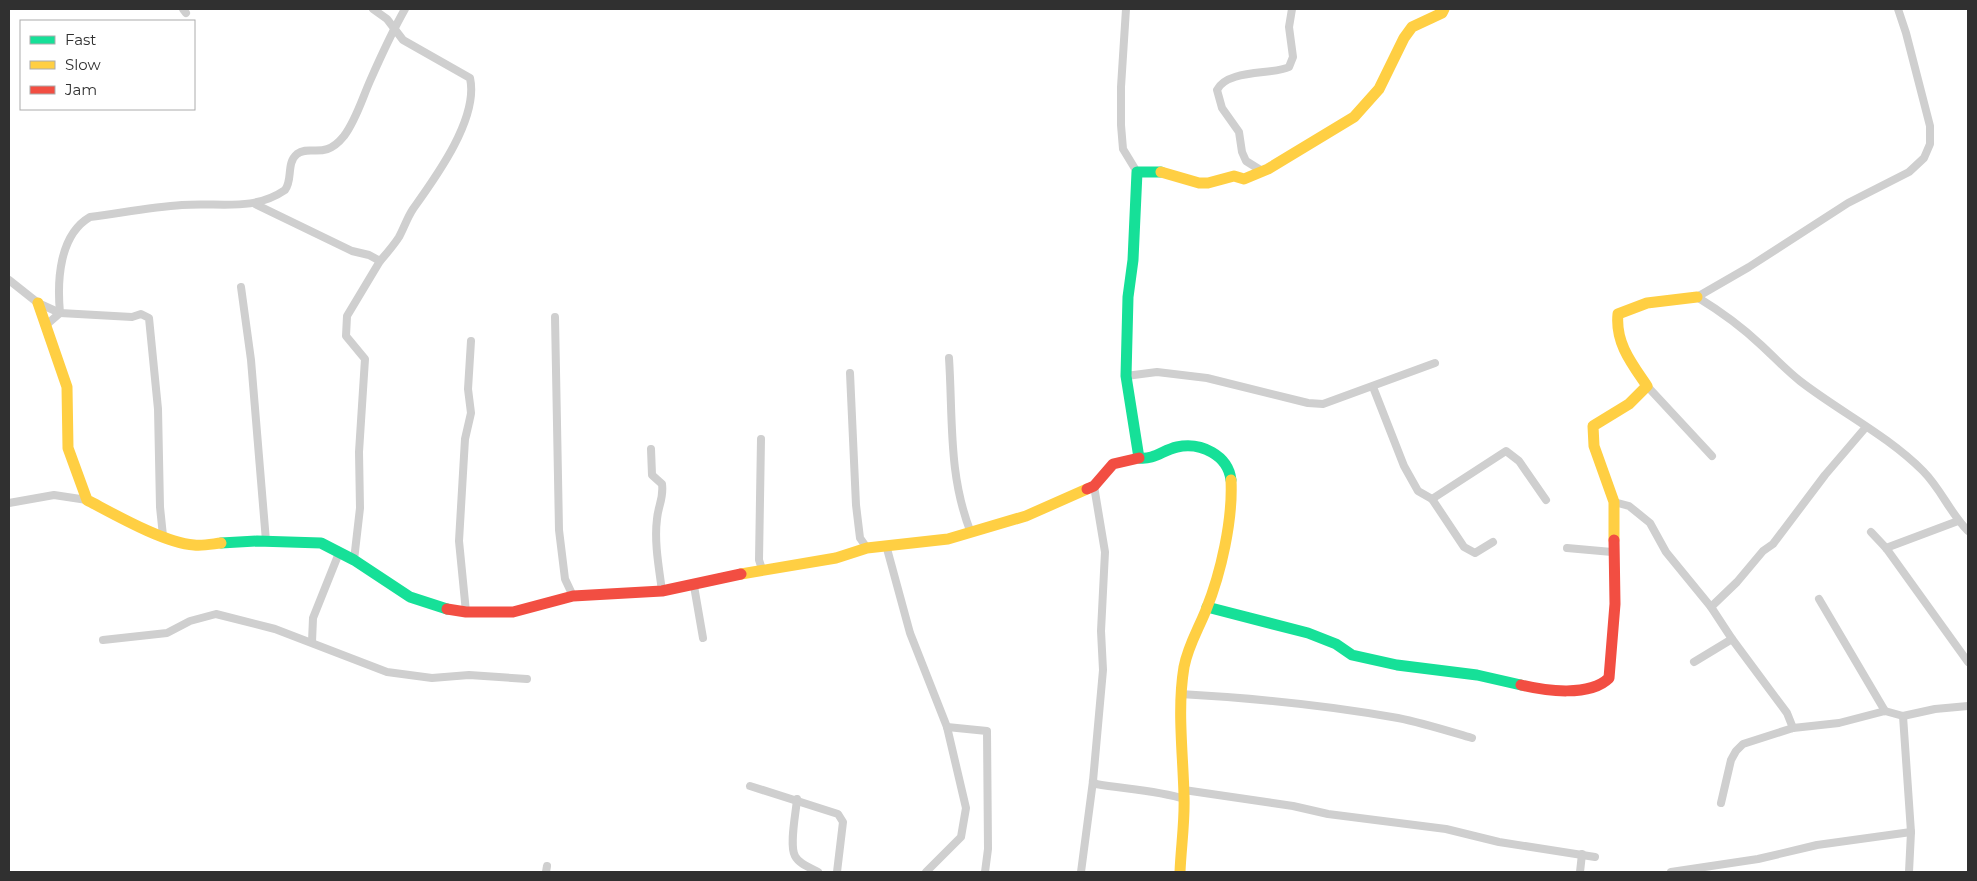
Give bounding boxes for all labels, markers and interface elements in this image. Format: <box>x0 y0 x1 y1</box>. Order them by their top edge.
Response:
legend <box>20 20 195 110</box>
text: Fast <box>65 30 96 49</box>
text: Slow <box>65 55 101 74</box>
text: Jam <box>64 80 97 99</box>

